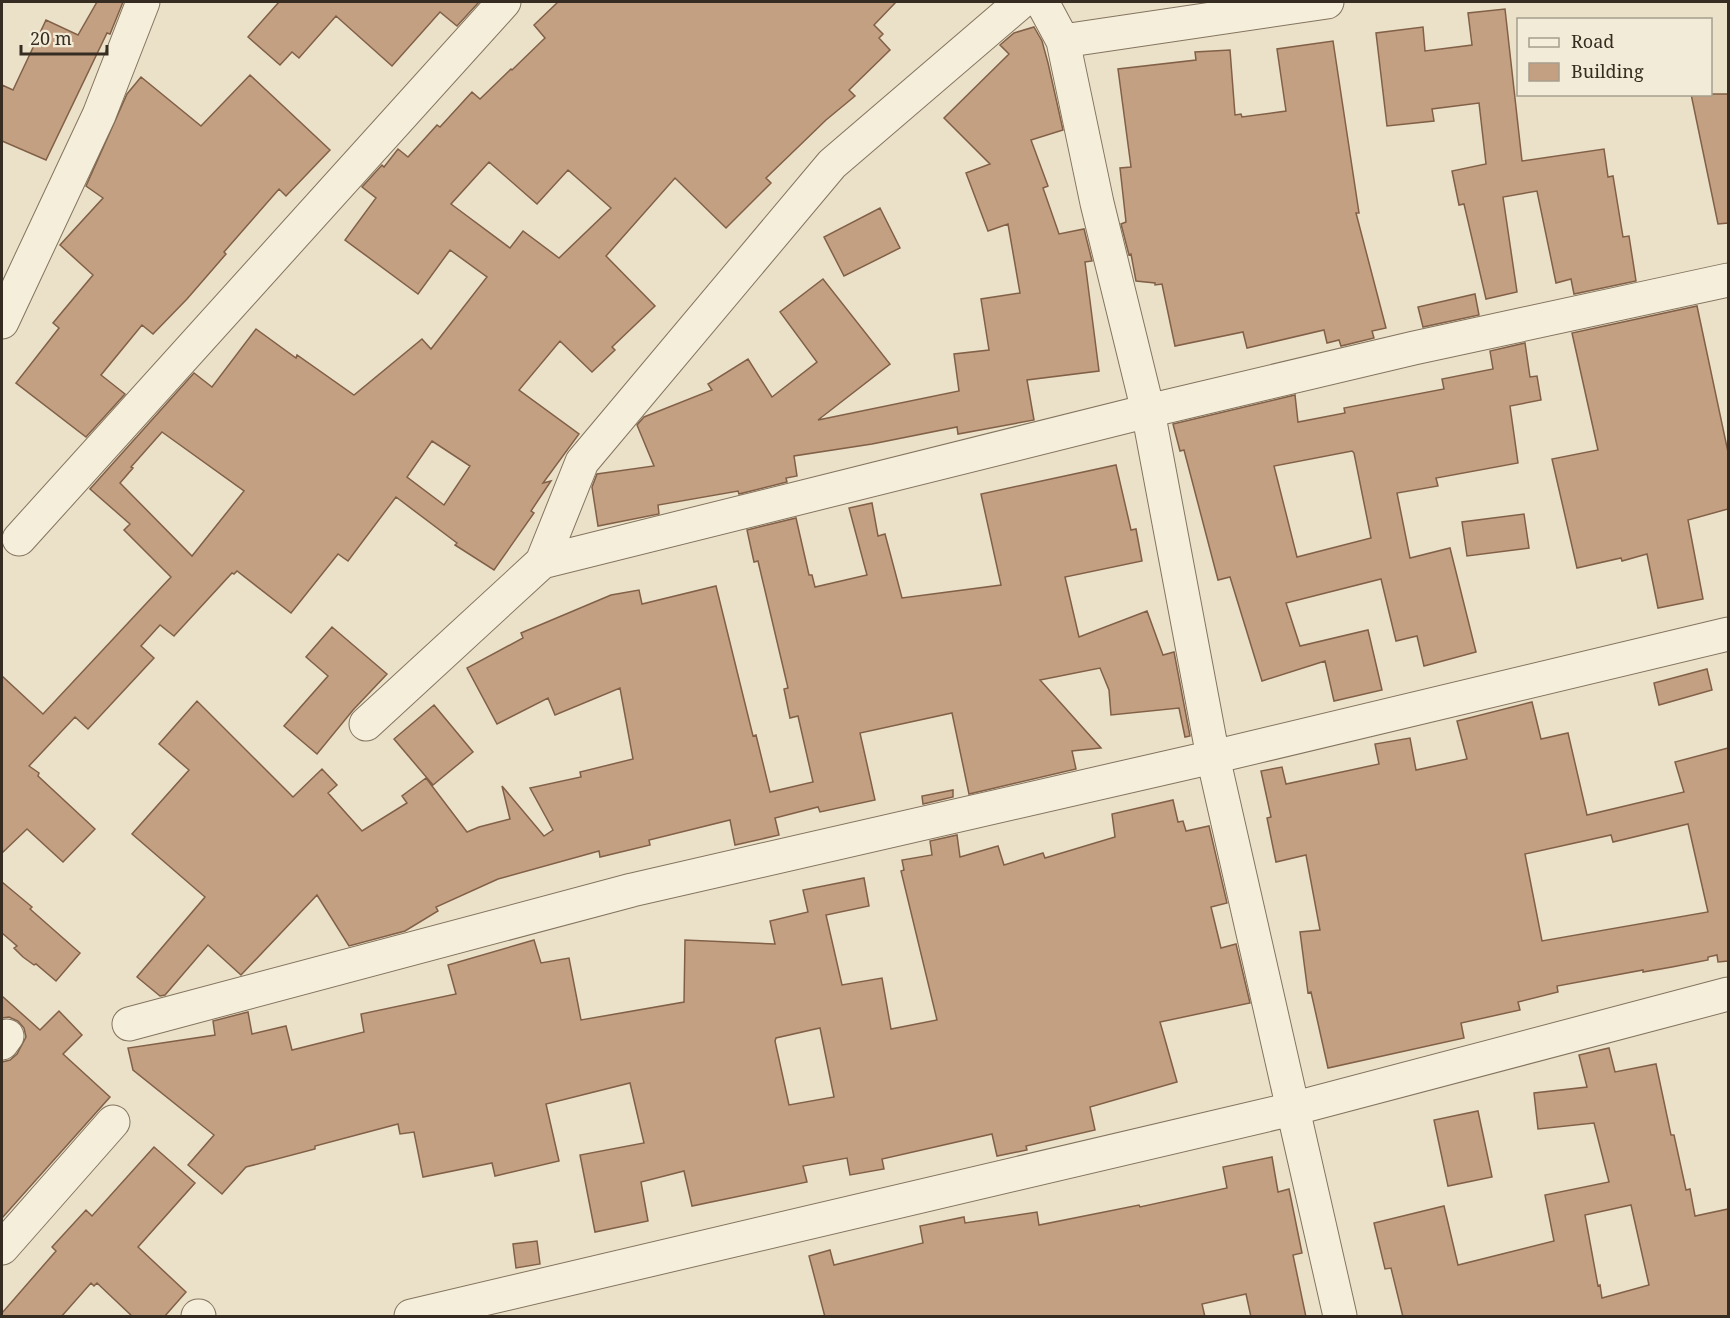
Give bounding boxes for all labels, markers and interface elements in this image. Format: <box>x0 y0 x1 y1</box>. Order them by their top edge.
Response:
scale bar <box>21 18 106 56</box>
legend <box>1517 18 1712 96</box>
text: 20 m <box>30 26 72 50</box>
text: Road <box>1571 29 1614 53</box>
text: Building <box>1571 59 1644 83</box>

